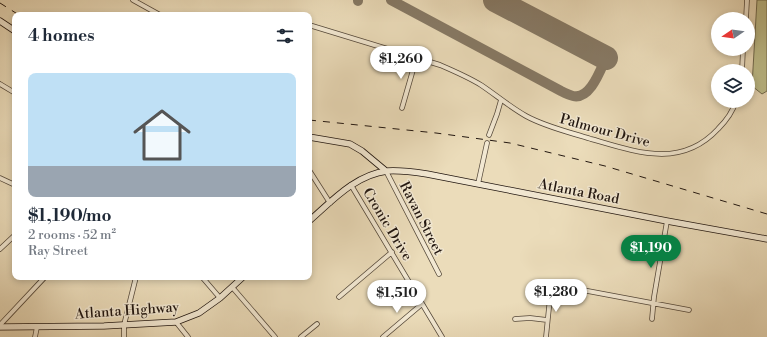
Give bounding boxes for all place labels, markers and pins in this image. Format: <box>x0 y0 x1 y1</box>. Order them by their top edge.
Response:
pin: $1,260 <box>368 46 434 80</box>
pin: $1,190 <box>618 235 684 269</box>
pin: $1,280 <box>523 279 589 313</box>
pin: $1,510 <box>364 280 430 314</box>

